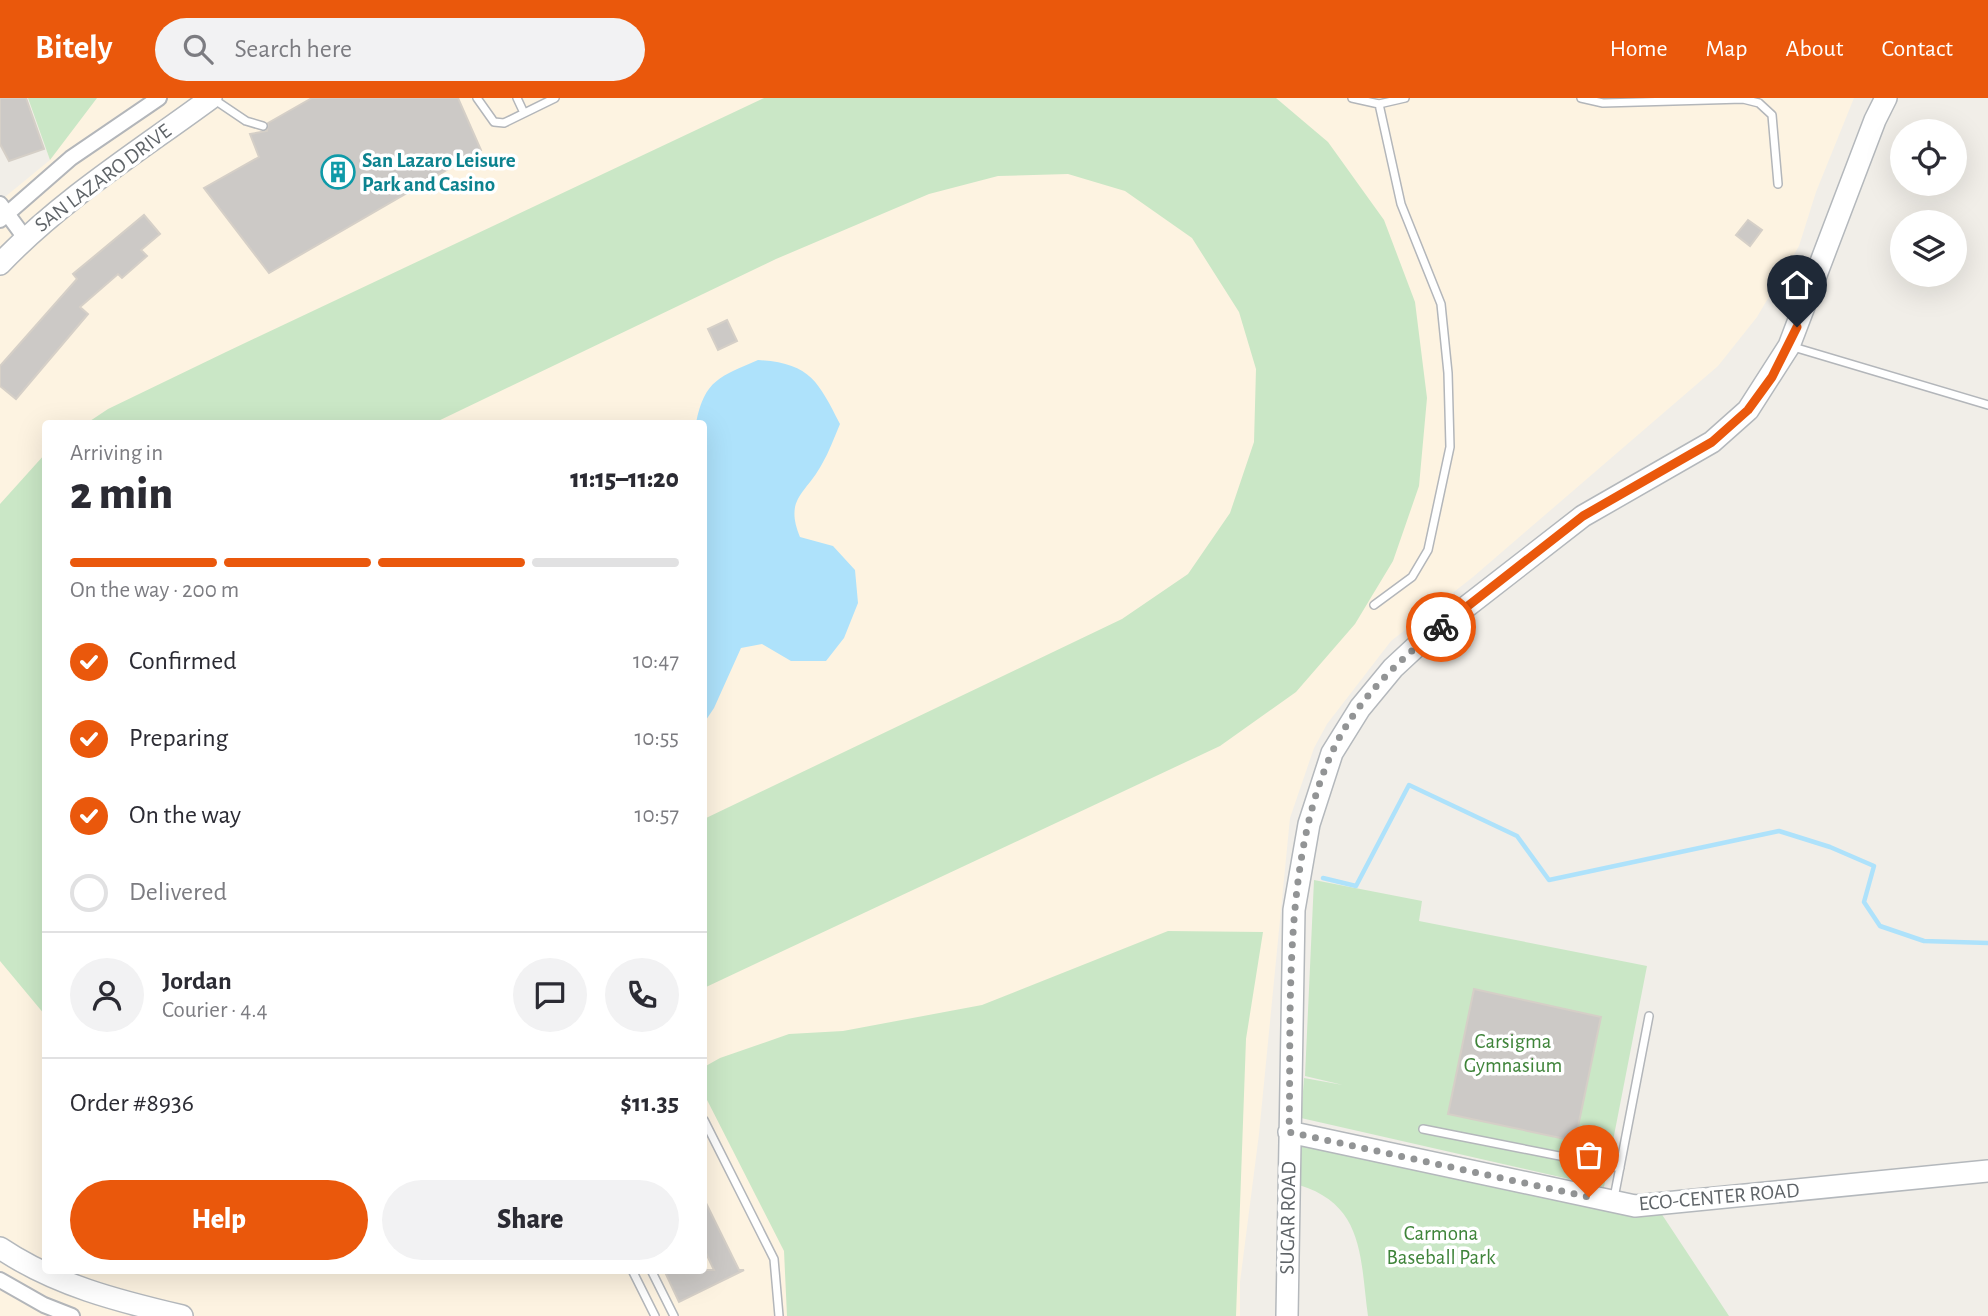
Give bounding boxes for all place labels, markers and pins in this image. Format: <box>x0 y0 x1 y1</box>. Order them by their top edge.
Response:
place label: San Lazaro Leisure Park and Casino <box>362 150 516 195</box>
building icon: San Lazaro Leisure Park and Casino <box>319 153 357 191</box>
pin <box>1767 255 1827 327</box>
pin <box>1559 1125 1619 1197</box>

